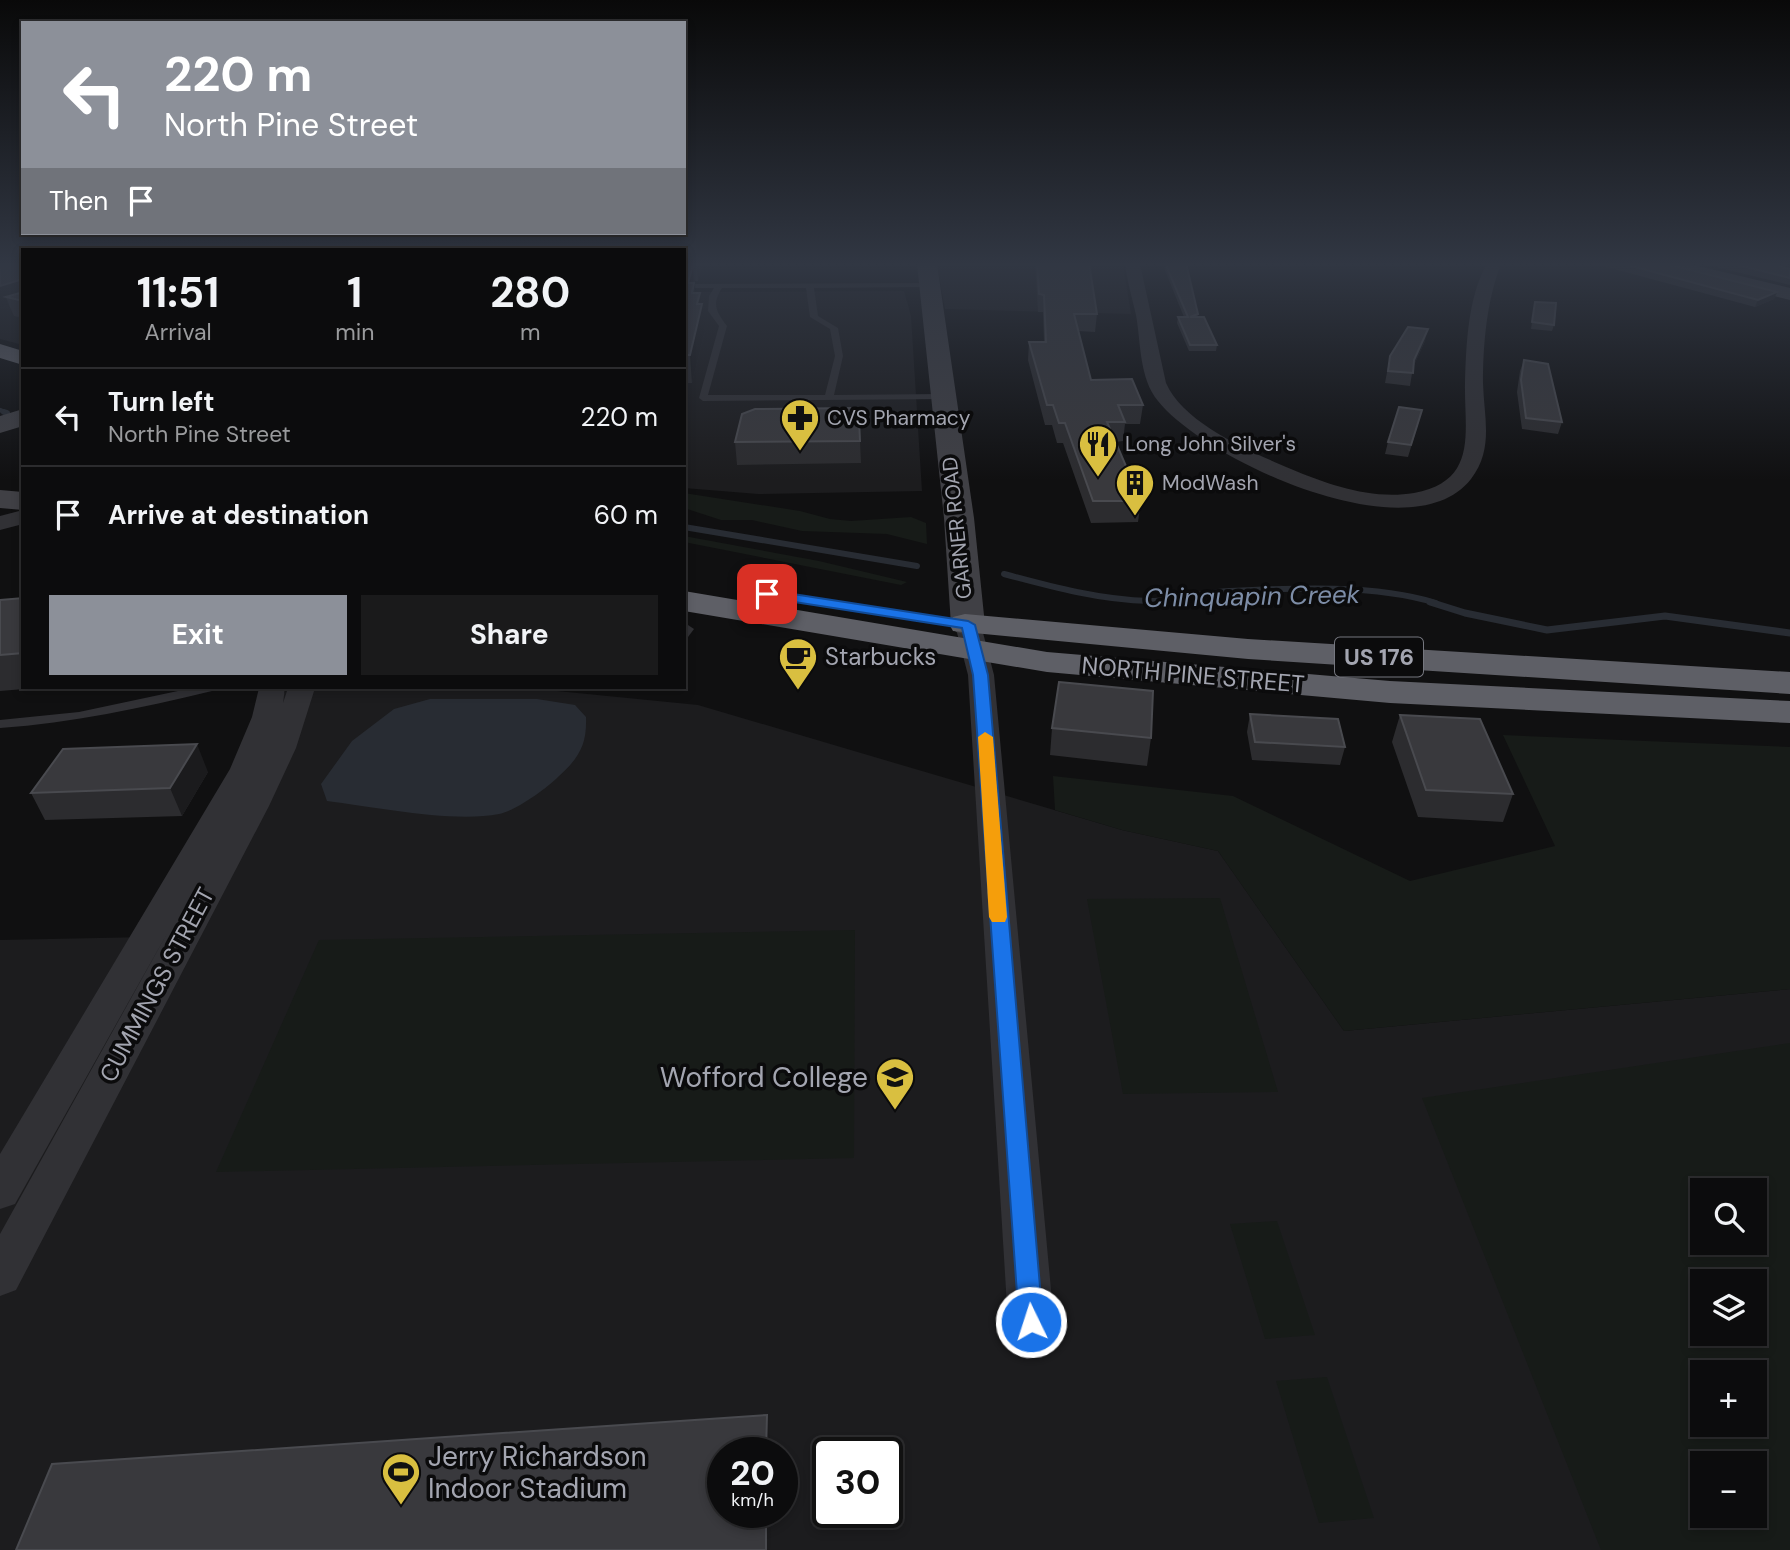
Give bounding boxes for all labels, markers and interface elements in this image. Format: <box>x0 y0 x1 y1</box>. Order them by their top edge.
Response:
text: 220 m <box>164 42 312 106</box>
icon: left <box>49 49 140 140</box>
text: North Pine Street <box>164 104 418 146</box>
icon: arrive <box>122 182 160 220</box>
text: Then <box>49 184 108 218</box>
text: 11:51 <box>137 265 219 320</box>
text: 1 <box>347 265 362 320</box>
text: 280 <box>490 265 570 320</box>
text: Arrival <box>145 317 212 347</box>
text: min <box>335 317 374 347</box>
text: m <box>520 317 540 347</box>
text: Turn left <box>108 385 215 419</box>
pharmacy icon: CVS Pharmacy <box>779 397 821 452</box>
icon: left <box>49 398 87 436</box>
text: 220 m <box>580 400 658 434</box>
place label: CVS Pharmacy <box>827 404 971 432</box>
text: North Pine Street <box>108 419 291 449</box>
restaurant icon: Long John Silver's <box>1077 423 1119 478</box>
place label: Long John Silver's <box>1125 430 1296 458</box>
street label: GARNER ROAD <box>936 456 978 600</box>
building icon: ModWash <box>1114 462 1156 517</box>
place label: ModWash <box>1162 469 1259 497</box>
icon: arrive <box>49 496 87 534</box>
text: Arrive at destination <box>108 498 369 532</box>
text: 60 m <box>594 498 658 532</box>
pin <box>737 564 797 624</box>
icon: arrive <box>748 575 786 613</box>
water label: Chinquapin Creek <box>1144 577 1361 615</box>
button: Exit <box>49 595 347 675</box>
button: Share <box>361 595 658 675</box>
cafe icon: Starbucks <box>777 636 819 691</box>
road number: US 176 <box>1335 638 1423 677</box>
place label: Starbucks <box>825 641 936 672</box>
street label: NORTH PINE STREET <box>1080 649 1306 700</box>
street label: CUMMINGS STREET <box>92 882 221 1087</box>
school or university icon: Wofford College <box>874 1056 916 1111</box>
place label: Wofford College <box>660 1059 868 1096</box>
map controls <box>1690 1178 1767 1528</box>
button: search <box>1690 1178 1767 1255</box>
button: layers <box>1690 1269 1767 1346</box>
position arrow <box>994 1285 1068 1359</box>
button: + <box>1690 1360 1767 1437</box>
speed limit sign: 30 <box>812 1437 903 1528</box>
place label: Jerry Richardson Indoor Stadium <box>428 1438 647 1507</box>
text: 20 <box>730 1450 775 1496</box>
sports icon: Jerry Richardson Indoor Stadium <box>380 1451 422 1506</box>
button: − <box>1690 1451 1767 1528</box>
text: km/h <box>731 1488 774 1512</box>

